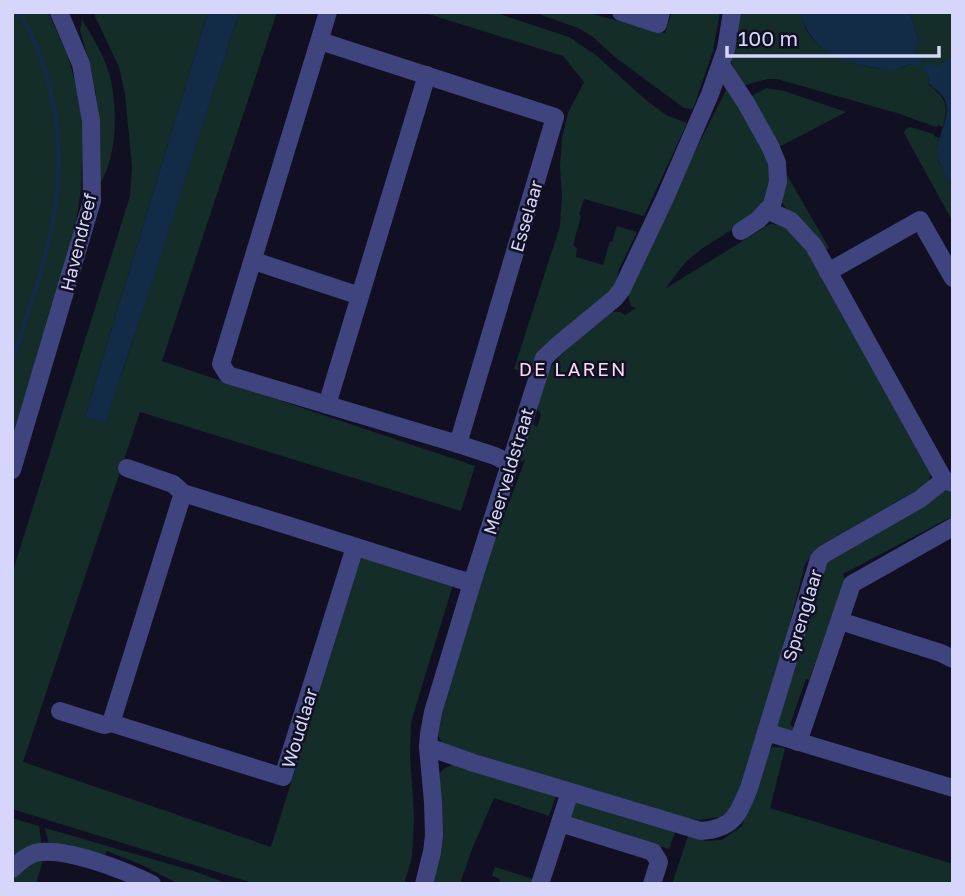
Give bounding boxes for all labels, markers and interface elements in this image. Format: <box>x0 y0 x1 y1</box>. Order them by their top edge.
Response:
scale bar <box>727 14 939 58</box>
text: 100 m <box>738 25 798 51</box>
street label: Esselaar <box>505 178 547 254</box>
street label: Havendreef <box>55 190 101 293</box>
district label: DE LAREN <box>519 357 627 380</box>
street label: Meerveldstraat <box>478 405 538 537</box>
street label: Sprenglaar <box>778 566 826 664</box>
street label: Woudlaar <box>276 685 322 771</box>

